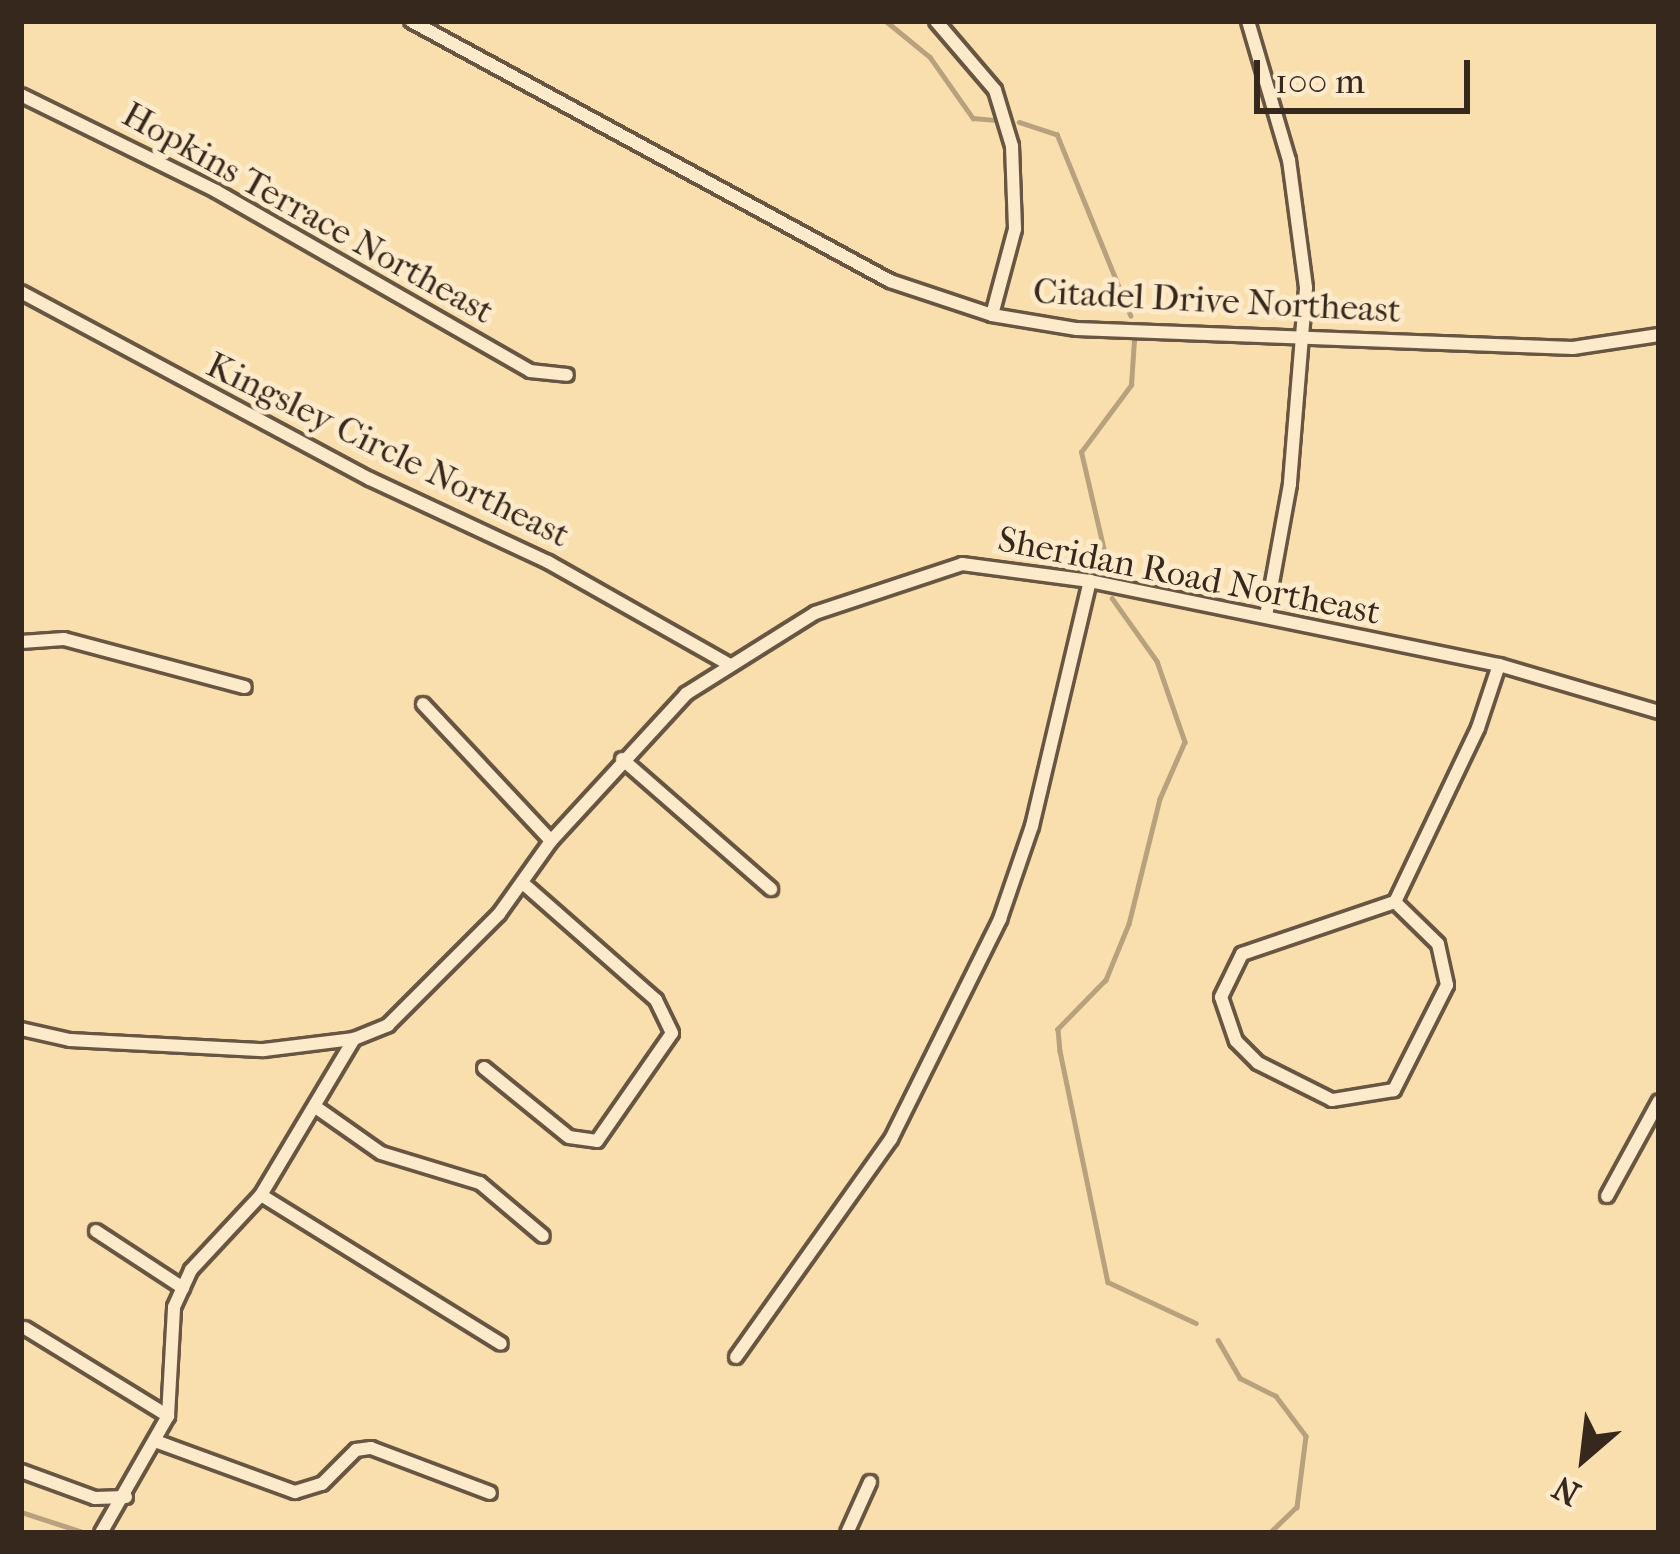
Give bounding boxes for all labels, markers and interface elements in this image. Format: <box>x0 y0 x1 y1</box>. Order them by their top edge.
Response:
scale bar <box>1260 36 1476 110</box>
text: 100 m <box>1275 60 1365 102</box>
street label: Hopkins Terrace Northeast <box>115 93 501 333</box>
street label: Citadel Drive Northeast <box>1032 270 1402 332</box>
street label: Kingsley Circle Northeast <box>200 343 576 557</box>
street label: Sheridan Road Northeast <box>994 518 1384 634</box>
north arrow <box>1524 1398 1644 1518</box>
text: N <box>1547 1467 1587 1513</box>

